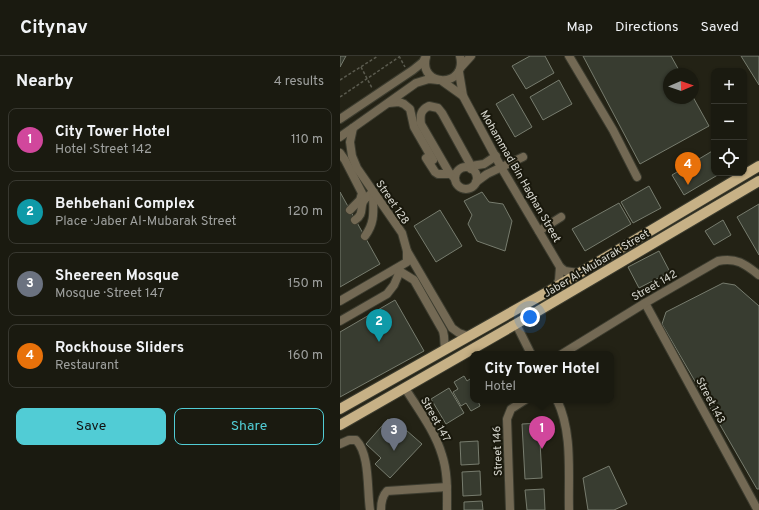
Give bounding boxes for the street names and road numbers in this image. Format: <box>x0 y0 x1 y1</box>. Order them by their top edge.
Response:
street label: Mohammad Bin Haghan Street <box>477 108 564 245</box>
street label: Street 128 <box>372 178 412 227</box>
street label: Jaber Al-Mubarak Street <box>541 227 652 301</box>
street label: Street 142 <box>629 267 680 305</box>
street label: Street 143 <box>692 375 728 426</box>
street label: Street 147 <box>417 395 453 445</box>
street label: Street 146 <box>490 426 506 476</box>

